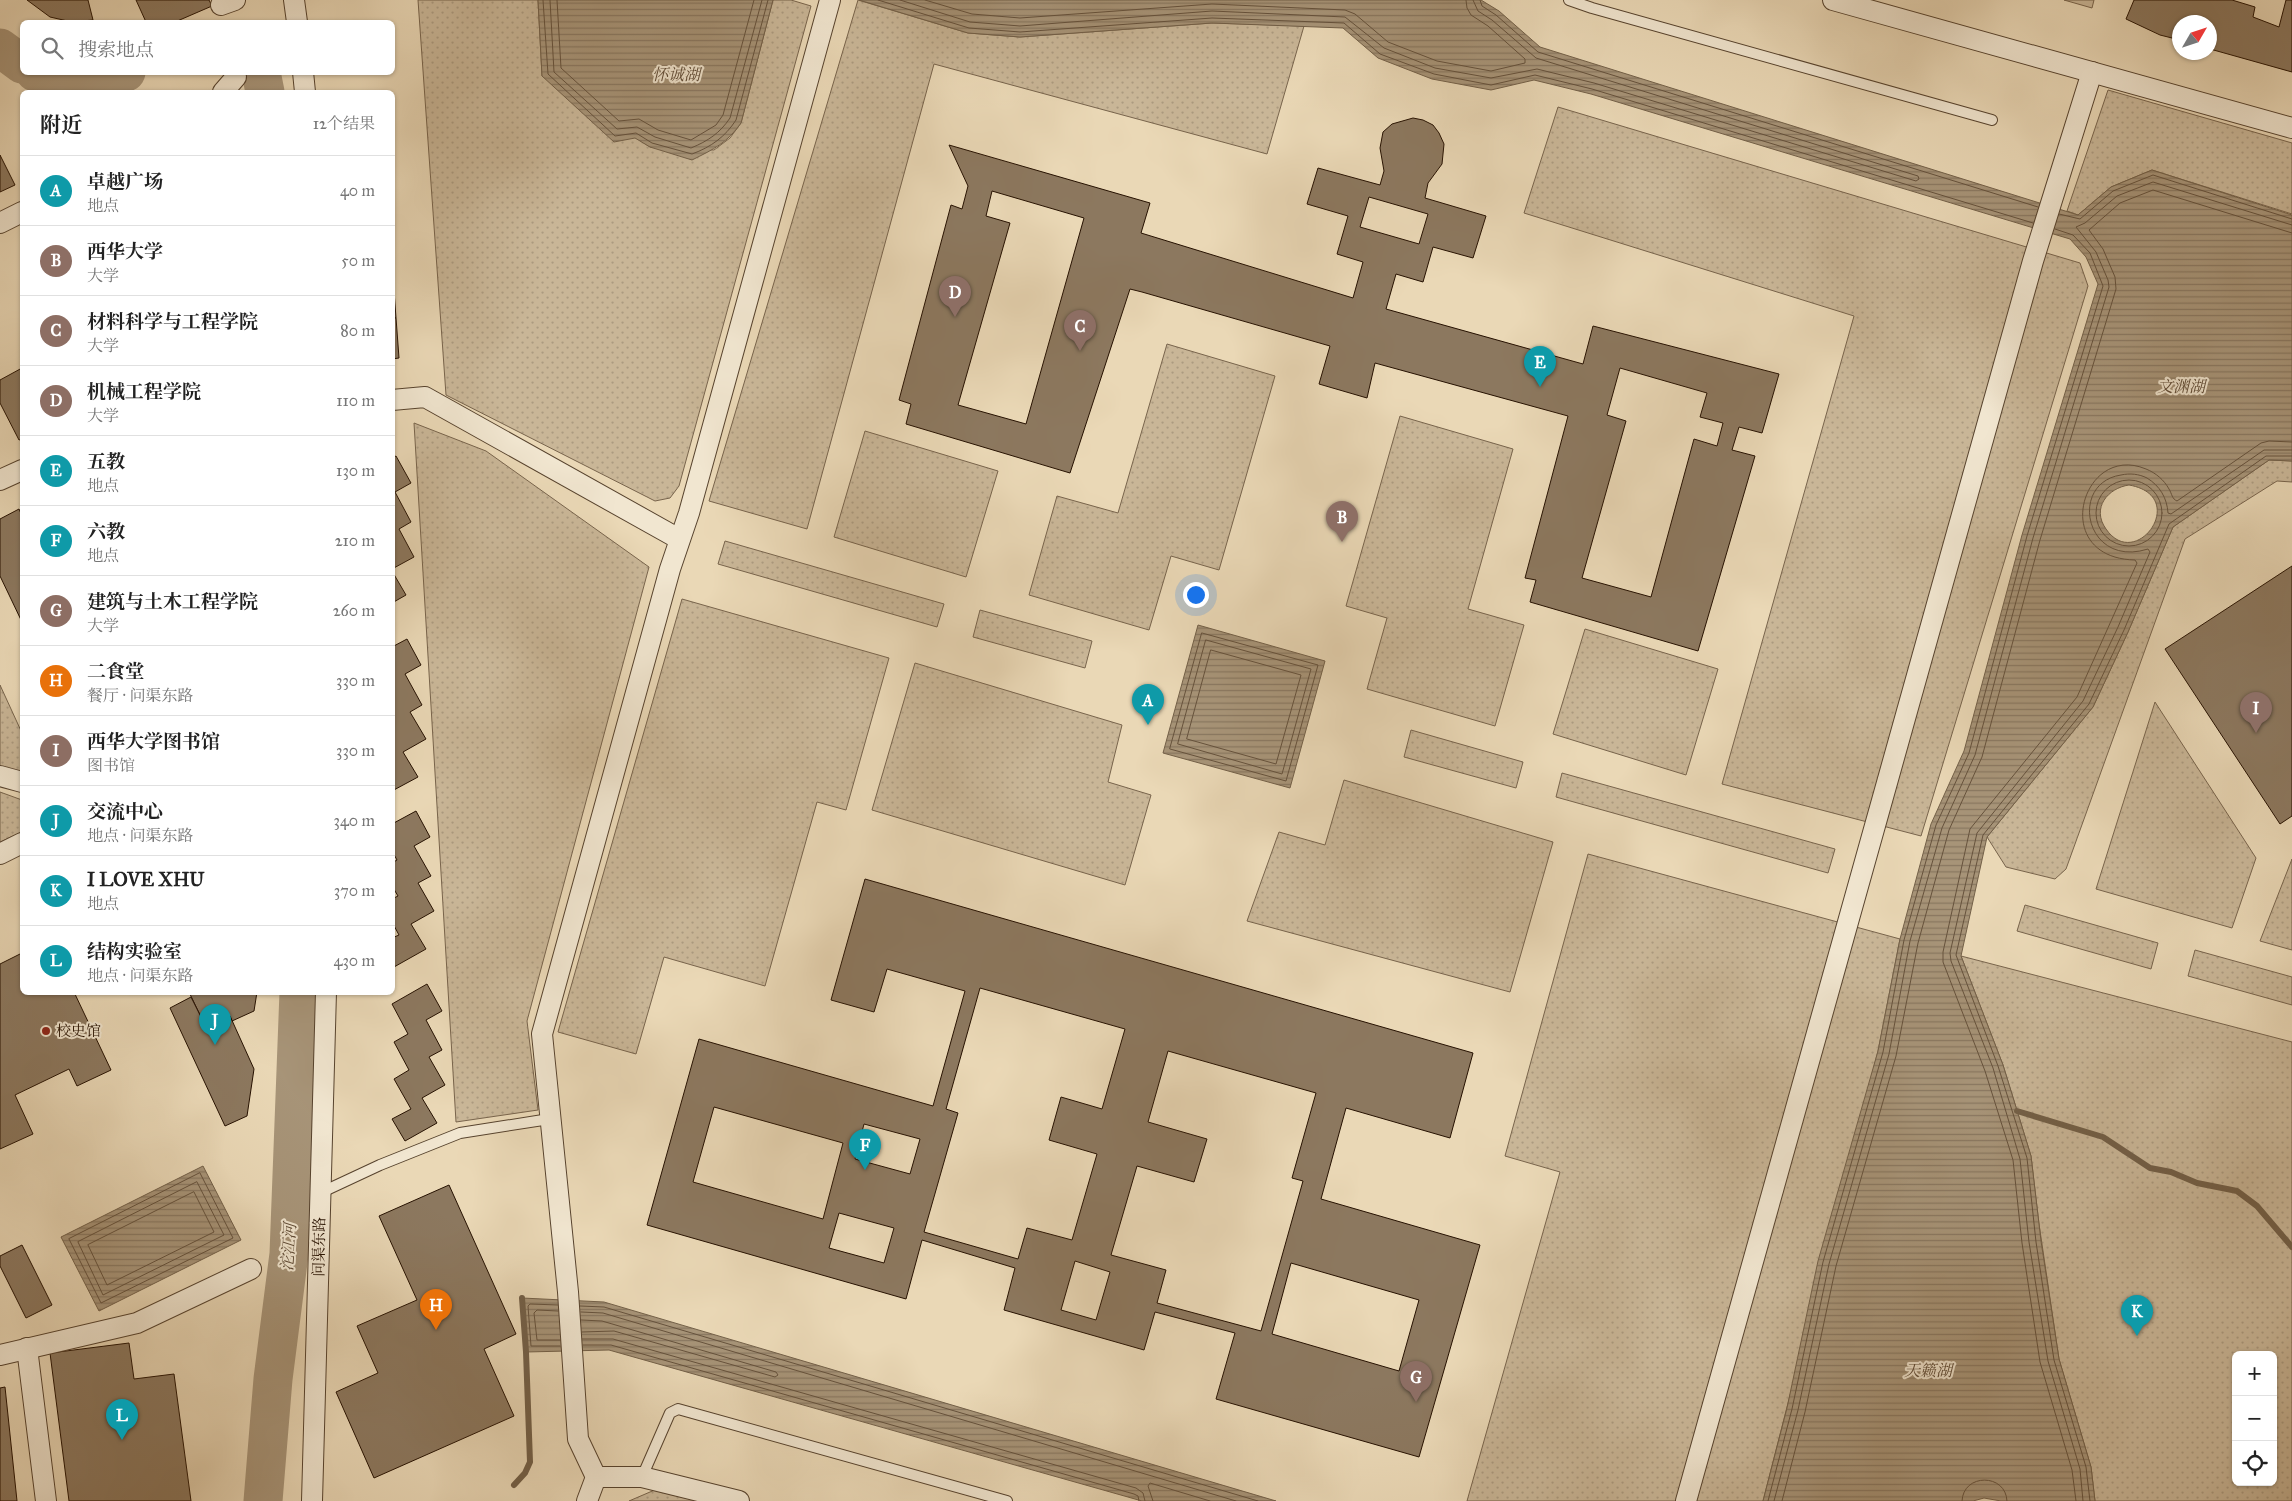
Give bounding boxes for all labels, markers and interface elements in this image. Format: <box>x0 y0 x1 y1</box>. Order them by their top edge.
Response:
north arrow <box>2172 15 2217 60</box>
search box <box>20 20 395 75</box>
icon: search <box>38 34 66 62</box>
text: 搜索地点 <box>78 38 154 61</box>
water label: 怀诚湖 <box>652 65 703 84</box>
text: 附近 <box>40 112 82 138</box>
text: 12个结果 <box>313 114 375 133</box>
text: 卓越广场 <box>87 170 163 193</box>
text: A <box>51 181 61 200</box>
text: 40 m <box>340 181 375 200</box>
text: 地点 <box>87 196 119 215</box>
text: 西华大学 <box>87 240 163 263</box>
text: B <box>51 251 61 270</box>
text: 50 m <box>341 251 375 270</box>
text: 大学 <box>87 266 119 285</box>
pin: D <box>939 276 971 317</box>
text: 材料科学与工程学院 <box>87 310 258 333</box>
pin: C <box>1064 310 1096 351</box>
text: C <box>51 321 61 340</box>
text: 80 m <box>340 321 375 340</box>
text: 大学 <box>87 336 119 355</box>
pin: E <box>1524 346 1556 387</box>
water label: 文渊湖 <box>2157 377 2208 396</box>
text: 机械工程学院 <box>87 380 201 403</box>
text: D <box>50 391 62 410</box>
text: 110 m <box>336 391 375 410</box>
text: 大学 <box>87 406 119 425</box>
text: 五教 <box>87 450 125 473</box>
text: E <box>50 461 62 480</box>
text: 130 m <box>336 461 375 480</box>
text: 地点 <box>87 476 119 495</box>
pin: B <box>1326 501 1358 542</box>
text: 六教 <box>87 520 125 543</box>
text: F <box>51 531 61 550</box>
text: 210 m <box>335 531 375 550</box>
text: 地点 <box>87 546 119 565</box>
your location <box>1183 582 1209 608</box>
text: 建筑与土木工程学院 <box>87 590 258 613</box>
text: G <box>50 601 62 620</box>
text: 260 m <box>333 601 375 620</box>
text: 大学 <box>87 616 119 635</box>
text: 二食堂 <box>87 660 144 683</box>
text: H <box>49 671 63 690</box>
text: 330 m <box>336 671 375 690</box>
pin: A <box>1132 684 1164 725</box>
text: 餐厅 · 问渠东路 <box>87 686 193 705</box>
pin: I <box>2240 692 2272 733</box>
text: 西华大学图书馆 <box>87 730 220 753</box>
text: I <box>53 741 59 760</box>
text: 330 m <box>336 741 375 760</box>
text: 图书馆 <box>87 756 135 775</box>
text: 交流中心 <box>87 800 163 823</box>
text: J <box>53 811 59 830</box>
text: 340 m <box>333 811 375 830</box>
text: 地点 · 问渠东路 <box>87 826 193 845</box>
text: I LOVE XHU <box>87 868 204 891</box>
text: K <box>50 881 62 900</box>
text: 370 m <box>334 881 375 900</box>
text: 地点 <box>87 894 119 913</box>
text: 结构实验室 <box>87 940 182 963</box>
text: L <box>50 951 62 970</box>
text: 430 m <box>333 951 375 970</box>
text: 地点 · 问渠东路 <box>87 966 193 985</box>
pin: J <box>199 1004 231 1045</box>
place label: 校史馆 <box>56 1022 101 1040</box>
marker: 校史馆 <box>40 1025 52 1037</box>
pin: F <box>849 1129 881 1170</box>
street label: 问渠东路 <box>309 1217 329 1277</box>
water label: 沱江河 <box>277 1219 300 1272</box>
pin: H <box>420 1289 452 1330</box>
pin: K <box>2121 1295 2153 1336</box>
map controls <box>2232 1351 2277 1486</box>
button: + <box>2232 1351 2277 1396</box>
pin: G <box>1400 1361 1432 1402</box>
water label: 天籁湖 <box>1904 1361 1955 1380</box>
button: − <box>2232 1396 2277 1441</box>
pin: L <box>106 1399 138 1440</box>
button: locate <box>2232 1441 2277 1486</box>

